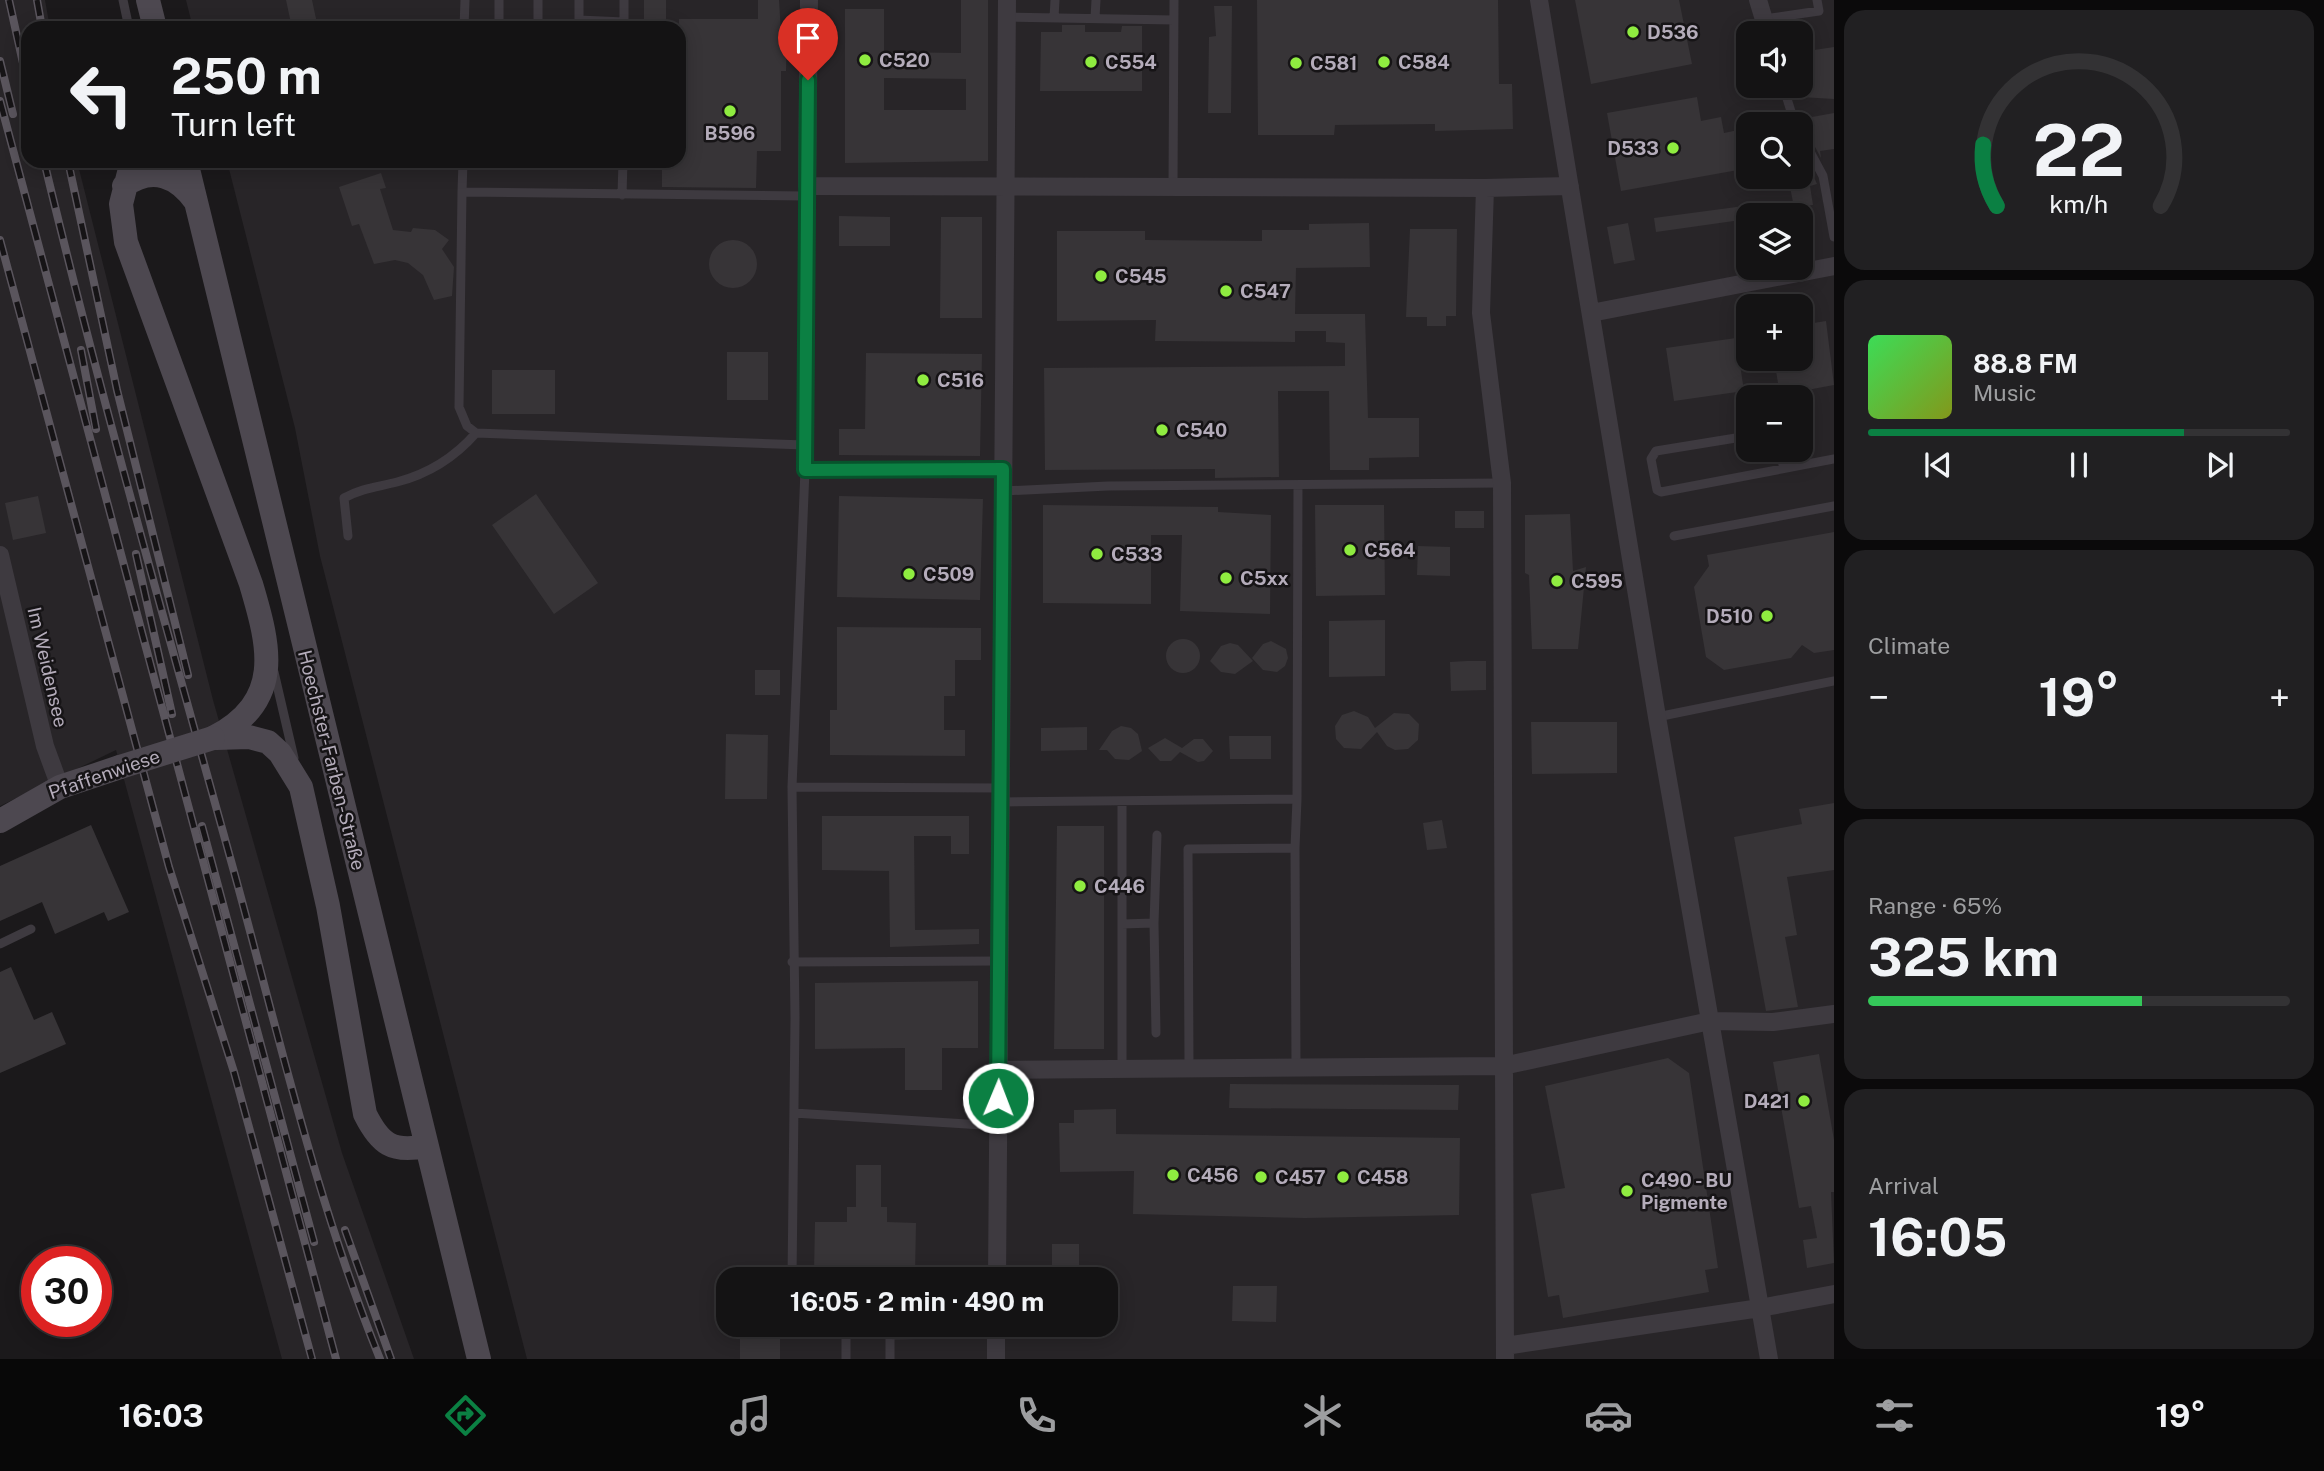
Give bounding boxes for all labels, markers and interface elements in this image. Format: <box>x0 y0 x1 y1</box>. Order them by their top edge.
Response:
pin <box>778 8 838 80</box>
icon: arrive <box>789 19 827 57</box>
place label: D536 <box>1647 21 1699 43</box>
map controls <box>1736 21 1813 462</box>
button: sound <box>1736 21 1813 98</box>
marker: D536 <box>1625 24 1641 40</box>
text: 250 m <box>171 47 322 105</box>
icon: left <box>56 49 147 140</box>
place label: C520 <box>879 49 930 71</box>
place label: C554 <box>1105 51 1157 73</box>
place label: C584 <box>1398 51 1450 73</box>
marker: C520 <box>857 52 873 68</box>
place label: C581 <box>1310 52 1357 74</box>
marker: C554 <box>1083 54 1099 70</box>
marker: C584 <box>1376 54 1392 70</box>
marker: C581 <box>1288 55 1304 71</box>
marker: B596 <box>722 103 738 119</box>
text: Turn left <box>171 106 296 143</box>
text: 22 <box>2033 107 2125 192</box>
button: search <box>1736 112 1813 189</box>
place label: B596 <box>705 122 755 144</box>
place label: D533 <box>1607 137 1659 159</box>
marker: D533 <box>1665 140 1681 156</box>
text: km/h <box>2050 189 2108 219</box>
button: layers <box>1736 203 1813 280</box>
place label: C545 <box>1115 265 1167 287</box>
marker: C545 <box>1093 268 1109 284</box>
place label: C547 <box>1240 280 1291 302</box>
marker: C547 <box>1218 283 1234 299</box>
button: + <box>1736 294 1813 371</box>
text: 88.8 FM <box>1973 348 2078 379</box>
place label: C516 <box>937 369 984 391</box>
marker: C516 <box>915 372 931 388</box>
text: Music <box>1973 379 2037 406</box>
button: − <box>1736 385 1813 462</box>
place label: C540 <box>1176 419 1227 441</box>
marker: C540 <box>1154 422 1170 438</box>
icon: previous <box>1919 446 1957 484</box>
icon: pause <box>2060 446 2098 484</box>
icon: next <box>2201 446 2239 484</box>
place label: C564 <box>1364 539 1415 561</box>
marker: C564 <box>1342 542 1358 558</box>
place label: C533 <box>1111 543 1163 565</box>
marker: C533 <box>1089 546 1105 562</box>
place label: C509 <box>923 563 974 585</box>
marker: C509 <box>901 566 917 582</box>
place label: C5xx <box>1240 567 1289 589</box>
marker: C5xx <box>1218 570 1234 586</box>
place label: C595 <box>1571 570 1623 592</box>
marker: C595 <box>1549 573 1565 589</box>
street label: Im Weidensee <box>23 605 73 729</box>
place label: D510 <box>1706 605 1753 627</box>
marker: D510 <box>1759 608 1775 624</box>
text: Climate <box>1868 632 1950 659</box>
street label: Hoechster-Farben-Straße <box>294 648 370 872</box>
text: 19° <box>2038 667 2120 728</box>
text: − <box>1868 675 1889 720</box>
text: + <box>2269 675 2290 720</box>
street label: Pfaffenwiese <box>45 745 163 803</box>
place label: C446 <box>1094 875 1145 897</box>
marker: C446 <box>1072 878 1088 894</box>
text: Range · 65% <box>1868 892 2002 919</box>
text: 325 km <box>1868 927 2059 988</box>
position arrow <box>961 1061 1035 1135</box>
place label: D421 <box>1744 1090 1790 1112</box>
marker: D421 <box>1796 1093 1812 1109</box>
place label: C456 <box>1187 1164 1238 1186</box>
place label: C457 <box>1275 1166 1326 1188</box>
place label: C458 <box>1357 1166 1408 1188</box>
marker: C456 <box>1165 1167 1181 1183</box>
marker: C457 <box>1253 1169 1269 1185</box>
marker: C458 <box>1335 1169 1351 1185</box>
place label: C490 - BU Pigmente <box>1641 1169 1732 1213</box>
text: Arrival <box>1868 1172 1939 1199</box>
marker: C490 - BU Pigmente <box>1619 1183 1635 1199</box>
text: 16:05 <box>1868 1207 2007 1268</box>
speed limit sign: 30 <box>21 1246 112 1337</box>
text: 16:05 · 2 min · 490 m <box>790 1286 1044 1317</box>
icon: directions <box>441 1391 490 1440</box>
icon: music <box>726 1391 775 1440</box>
icon: phone <box>1012 1391 1061 1440</box>
icon: climate <box>1298 1391 1347 1440</box>
icon: car <box>1584 1391 1633 1440</box>
icon: filters <box>1870 1391 1919 1440</box>
text: 16:03 <box>118 1397 204 1434</box>
text: 19° <box>2156 1397 2206 1434</box>

